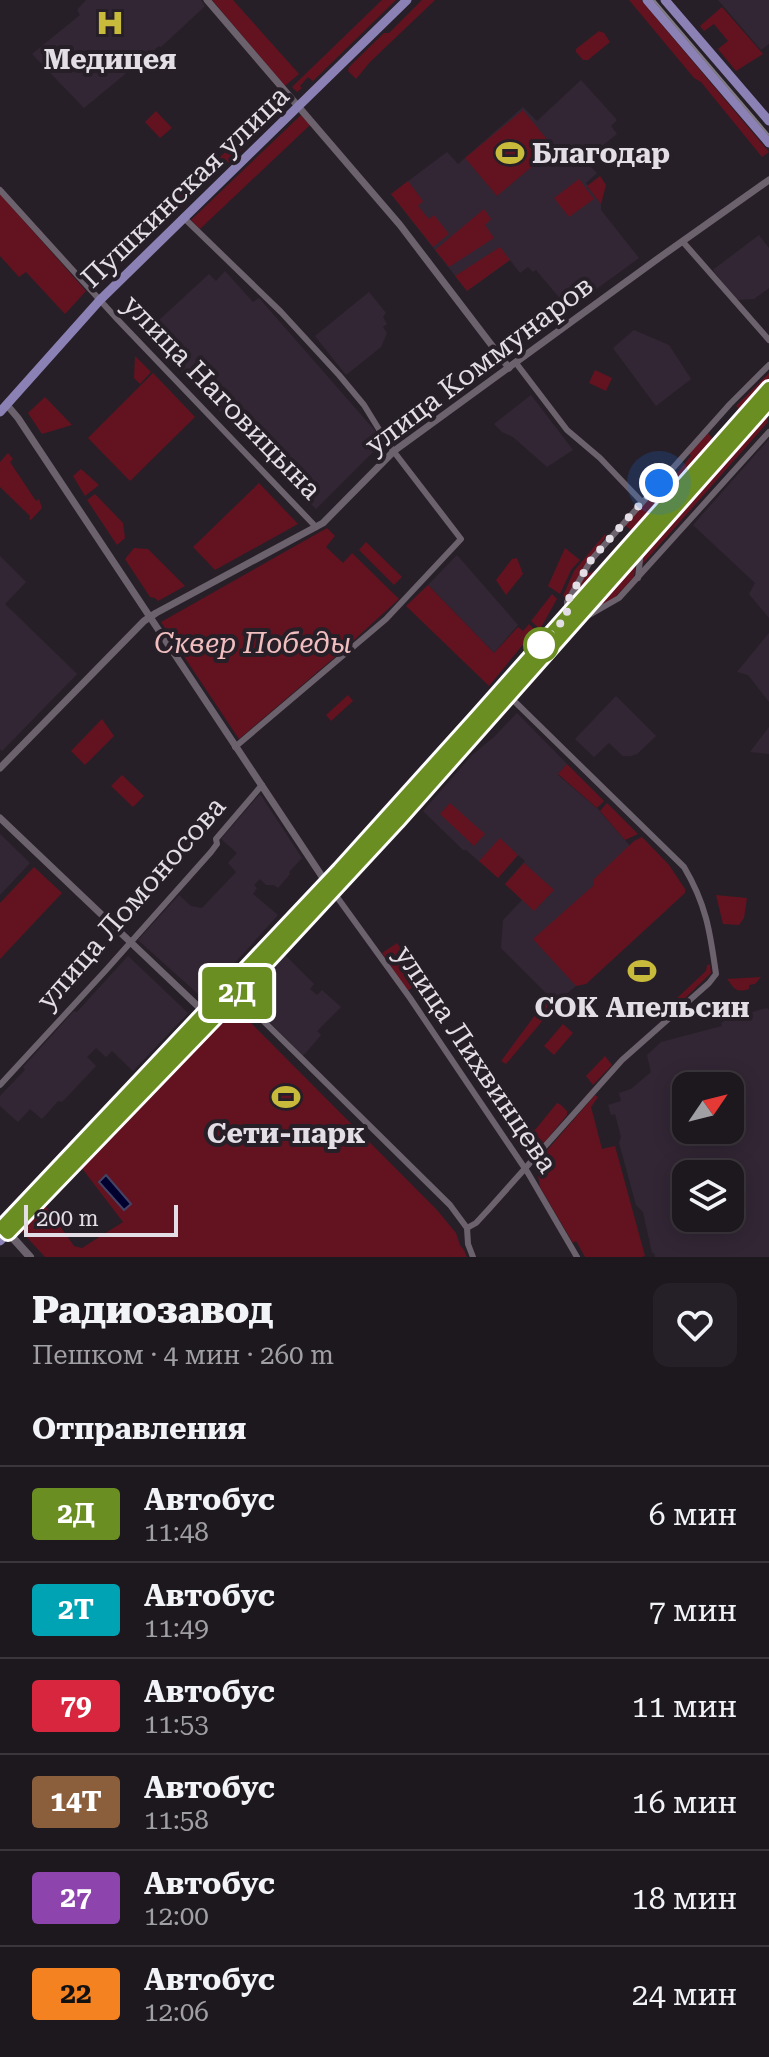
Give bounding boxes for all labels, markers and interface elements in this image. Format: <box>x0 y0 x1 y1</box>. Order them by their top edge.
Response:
hospital icon: Медицея <box>95 8 125 38</box>
place label: Медицея <box>43 43 177 76</box>
street label: Пушкинская улица <box>74 79 296 295</box>
place label: Благодар <box>532 137 670 170</box>
sports icon: Благодар <box>495 138 525 168</box>
street label: улица Коммунаров <box>359 269 599 461</box>
street label: улица Наговицына <box>116 288 328 506</box>
your location <box>639 463 679 503</box>
park label: Сквер Победы <box>154 627 352 660</box>
unlabelled marker <box>524 628 558 662</box>
street label: улица Ломоносова <box>30 790 232 1016</box>
street label: улица Лихвинцева <box>388 939 564 1179</box>
sports icon: СОК Апельсин <box>627 956 657 986</box>
line badge: 2Д <box>201 967 273 1019</box>
text: 2Д <box>218 976 256 1009</box>
place label: СОК Апельсин <box>534 991 750 1024</box>
north arrow <box>672 1072 744 1144</box>
map controls <box>672 1072 744 1232</box>
sports icon: Сети-парк <box>271 1082 301 1112</box>
place label: Сети-парк <box>207 1117 365 1150</box>
button: layers <box>672 1160 744 1232</box>
scale bar <box>24 1201 178 1237</box>
text: 200 m <box>36 1206 99 1231</box>
button: heart <box>653 1283 737 1367</box>
text: Радиозавод <box>32 1288 273 1332</box>
text: Пешком · 4 мин · 260 m <box>32 1340 334 1370</box>
text: Отправления <box>32 1411 246 1446</box>
text: Автобус <box>144 1482 275 1517</box>
text: 2Д <box>57 1497 95 1530</box>
text: 6 мин <box>649 1497 737 1532</box>
text: 11:48 <box>144 1517 209 1547</box>
text: Автобус <box>144 1578 275 1613</box>
text: 2Т <box>58 1593 94 1626</box>
text: 7 мин <box>649 1593 737 1628</box>
text: 11:49 <box>144 1613 209 1643</box>
text: Автобус <box>144 1674 275 1709</box>
text: 79 <box>60 1689 92 1722</box>
text: 11 мин <box>632 1689 737 1724</box>
text: 11:53 <box>144 1709 209 1739</box>
text: Автобус <box>144 1770 275 1805</box>
text: 14Т <box>50 1785 102 1818</box>
text: 16 мин <box>632 1785 737 1820</box>
text: 11:58 <box>144 1805 209 1835</box>
text: Автобус <box>144 1866 275 1901</box>
text: 27 <box>60 1881 92 1914</box>
text: 18 мин <box>632 1881 737 1916</box>
text: 12:00 <box>144 1901 209 1931</box>
text: Автобус <box>144 1962 275 1997</box>
text: 22 <box>60 1977 92 2010</box>
text: 24 мин <box>632 1977 737 2012</box>
text: 12:06 <box>144 1997 209 2027</box>

